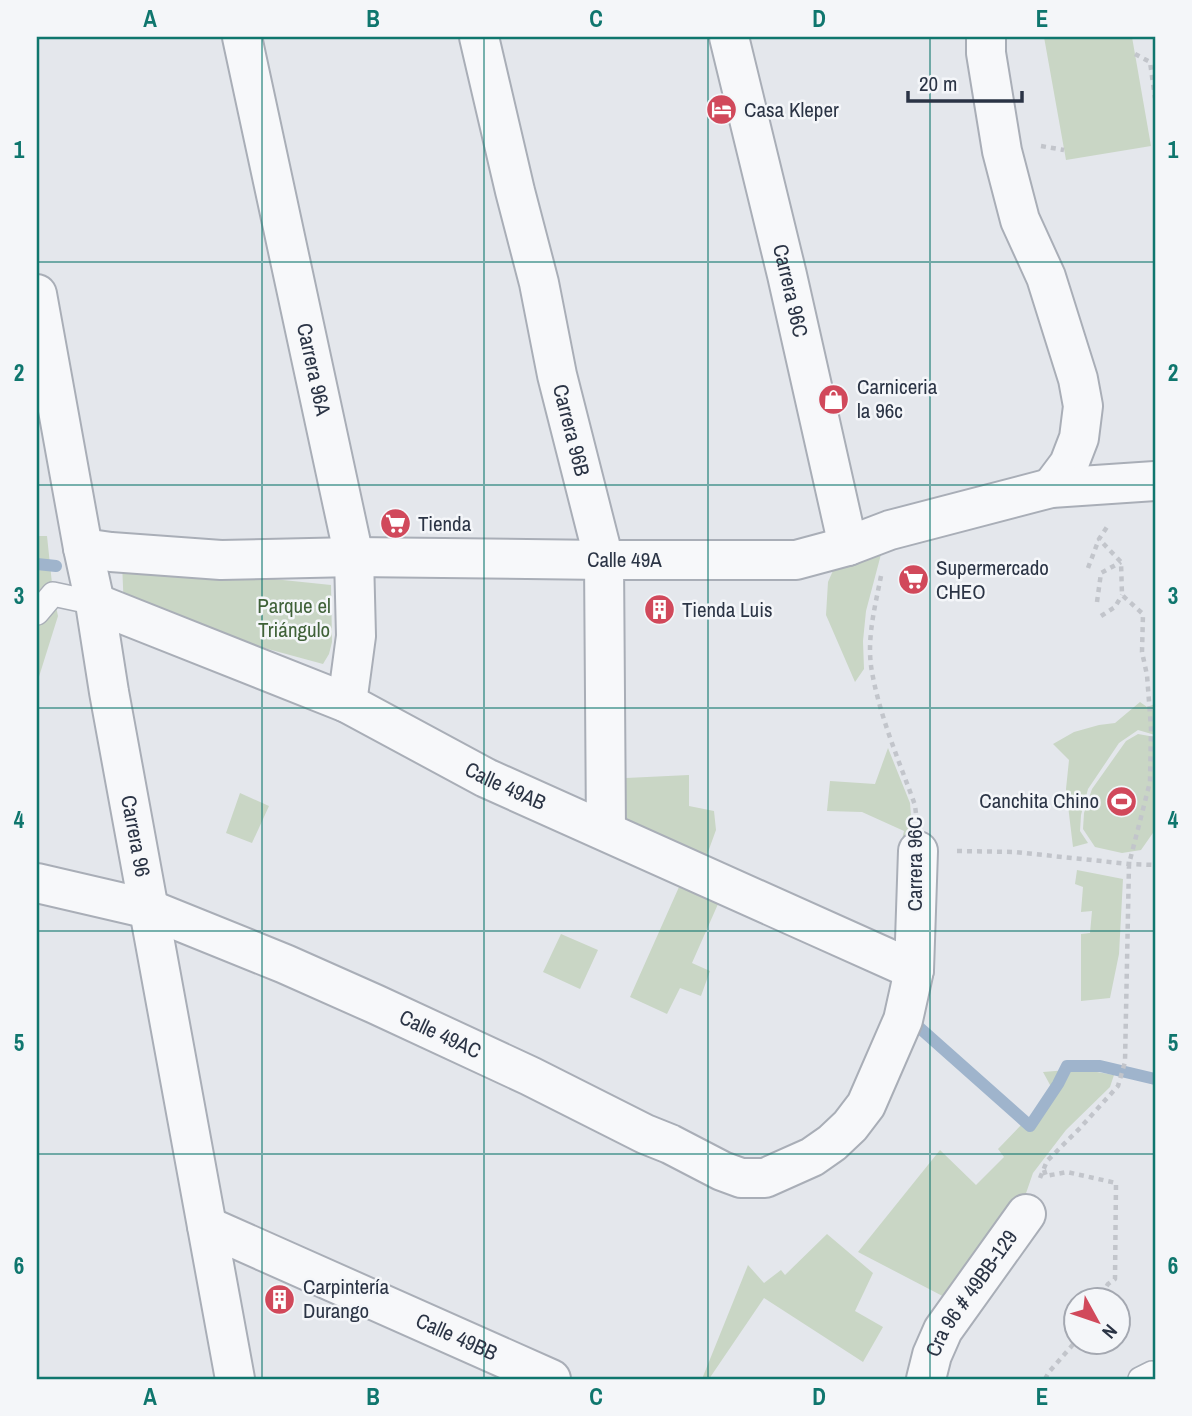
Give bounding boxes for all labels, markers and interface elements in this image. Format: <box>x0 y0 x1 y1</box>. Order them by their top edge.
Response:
text: A <box>143 3 157 34</box>
text: B <box>366 3 380 34</box>
text: C <box>589 3 603 34</box>
text: D <box>812 3 826 34</box>
text: E <box>1036 3 1048 34</box>
scale bar <box>908 60 1022 104</box>
text: 20 m <box>919 69 957 98</box>
hotel icon: Casa Kleper <box>704 93 738 127</box>
place label: Casa Kleper <box>744 95 839 124</box>
text: 1 <box>14 134 25 165</box>
text: 1 <box>1168 134 1179 165</box>
street label: Carrera 96C <box>766 241 816 340</box>
street label: Carrera 96A <box>290 320 338 419</box>
text: 2 <box>14 357 24 388</box>
text: 2 <box>1168 357 1178 388</box>
place label: Carniceria la 96c <box>857 372 938 425</box>
street label: Carrera 96B <box>546 381 597 479</box>
shop icon: Carniceria la 96c <box>817 382 851 416</box>
supermarket icon: Tienda <box>378 507 412 541</box>
place label: Tienda <box>418 509 472 538</box>
street label: Calle 49A <box>587 545 662 574</box>
place label: Supermercado CHEO <box>936 553 1049 606</box>
supermarket icon: Supermercado CHEO <box>896 563 930 597</box>
text: 3 <box>14 580 24 611</box>
text: 3 <box>1168 580 1178 611</box>
park label: Parque el Triángulo <box>257 591 331 644</box>
building icon: Tienda Luis <box>642 593 676 627</box>
place label: Tienda Luis <box>682 595 773 624</box>
street label: Calle 49AB <box>460 754 551 817</box>
sports icon: Canchita Chino <box>1105 784 1139 818</box>
place label: Canchita Chino <box>979 786 1099 815</box>
street label: Carrera 96 <box>114 793 158 879</box>
text: 4 <box>14 804 25 835</box>
text: 4 <box>1168 804 1179 835</box>
street label: Carrera 96C <box>900 817 929 911</box>
street label: Calle 49AC <box>395 1002 486 1065</box>
text: 5 <box>14 1027 24 1058</box>
text: 5 <box>1168 1027 1178 1058</box>
street label: Cra 96 # 49BB-129 <box>918 1224 1024 1361</box>
text: 6 <box>14 1250 24 1281</box>
text: 6 <box>1168 1250 1178 1281</box>
place label: Carpintería Durango <box>303 1272 390 1325</box>
building icon: Carpintería Durango <box>263 1282 297 1316</box>
north arrow <box>1062 1286 1132 1356</box>
street label: Calle 49BB <box>411 1306 502 1367</box>
text: N <box>1096 1319 1124 1345</box>
text: A <box>143 1381 157 1412</box>
text: B <box>366 1381 380 1412</box>
text: C <box>589 1381 603 1412</box>
text: D <box>812 1381 826 1412</box>
text: E <box>1036 1381 1048 1412</box>

